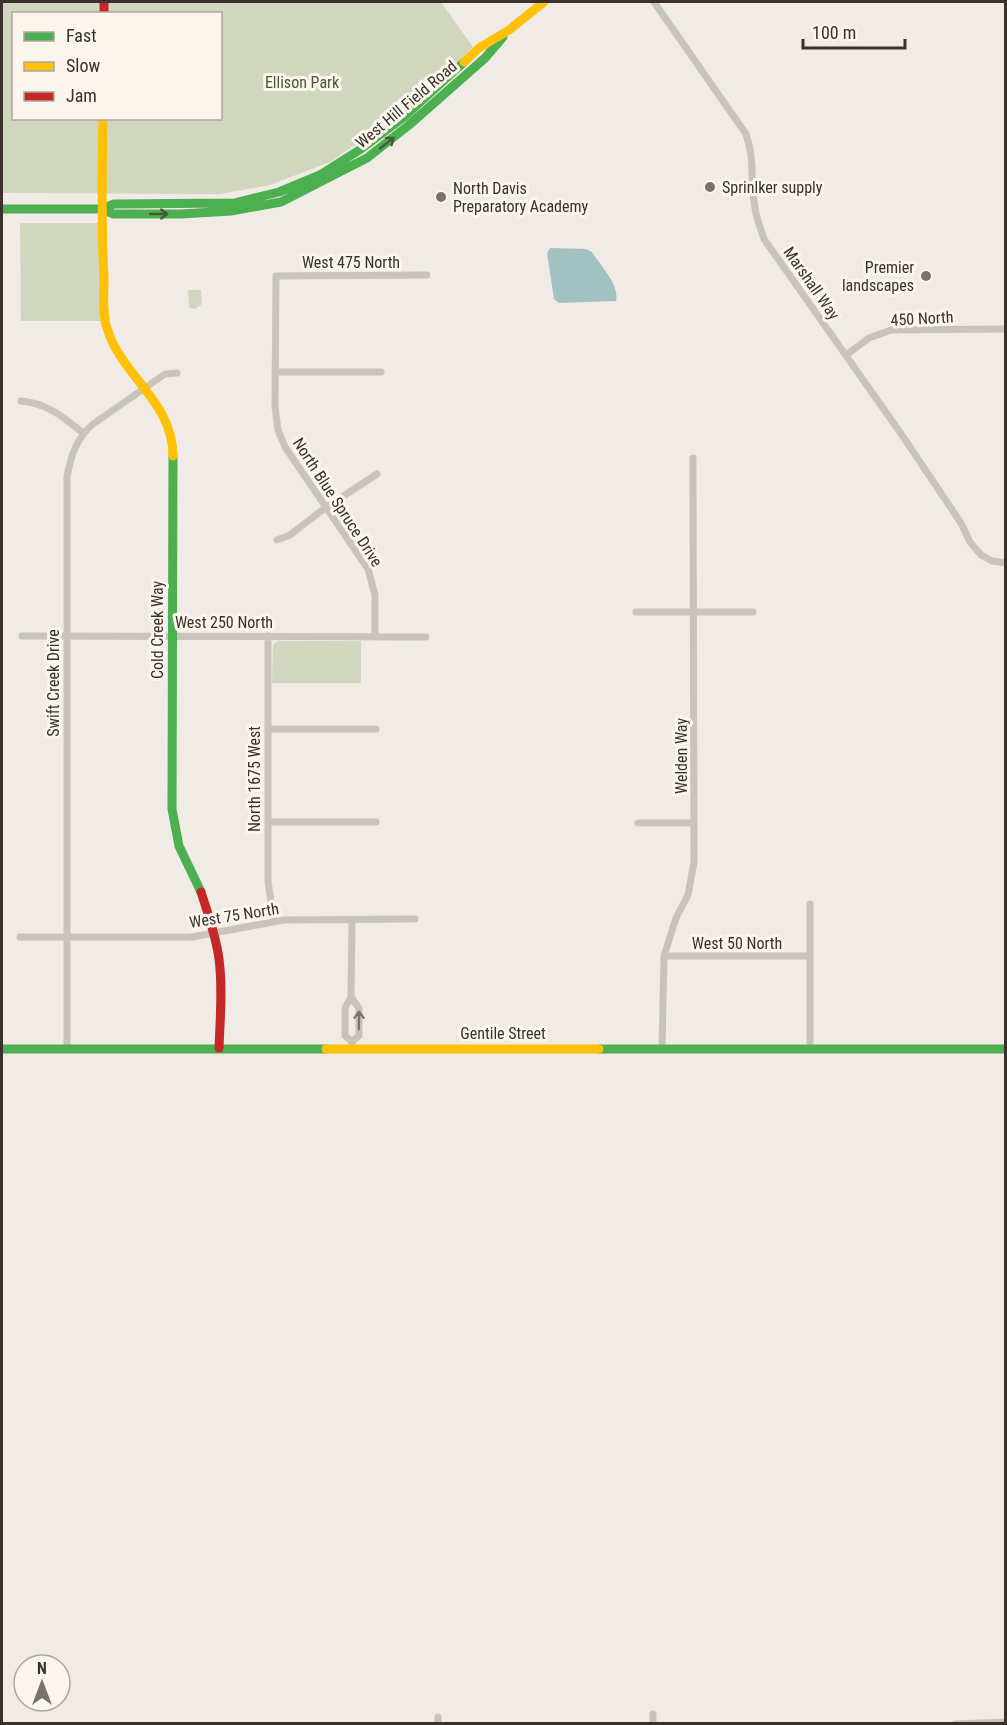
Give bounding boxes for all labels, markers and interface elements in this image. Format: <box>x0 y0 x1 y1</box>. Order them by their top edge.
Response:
legend <box>12 12 222 120</box>
scale bar <box>803 12 905 50</box>
text: 100 m <box>812 22 856 43</box>
text: Fast <box>66 25 97 46</box>
text: Slow <box>66 55 101 76</box>
street label: West Hill Field Road <box>352 57 461 152</box>
park label: Ellison Park <box>265 73 340 92</box>
text: Jam <box>66 85 97 106</box>
one-way arrow <box>378 136 394 149</box>
place label: Sprinlker supply <box>722 178 823 197</box>
place label: North Davis Preparatory Academy <box>453 179 589 216</box>
marker: Sprinlker supply <box>703 180 717 194</box>
marker: North Davis Preparatory Academy <box>434 190 448 204</box>
one-way arrow <box>149 208 169 220</box>
street label: Marshall Way <box>780 243 844 324</box>
street label: West 475 North <box>302 253 400 272</box>
place label: Premier landscapes <box>842 258 914 295</box>
marker: Premier landscapes <box>919 269 933 283</box>
street label: 450 North <box>890 307 954 330</box>
street label: North Blue Spruce Drive <box>289 434 386 570</box>
street label: Cold Creek Way <box>148 581 167 679</box>
street label: West 250 North <box>175 613 273 632</box>
street label: Swift Creek Drive <box>44 629 63 737</box>
street label: Welden Way <box>672 718 691 794</box>
street label: North 1675 West <box>245 726 264 832</box>
street label: West 75 North <box>188 899 280 932</box>
street label: West 50 North <box>692 934 782 953</box>
one-way arrow <box>353 1010 365 1030</box>
street label: Gentile Street <box>460 1024 546 1043</box>
north arrow <box>12 1653 72 1713</box>
text: N <box>37 1659 47 1678</box>

